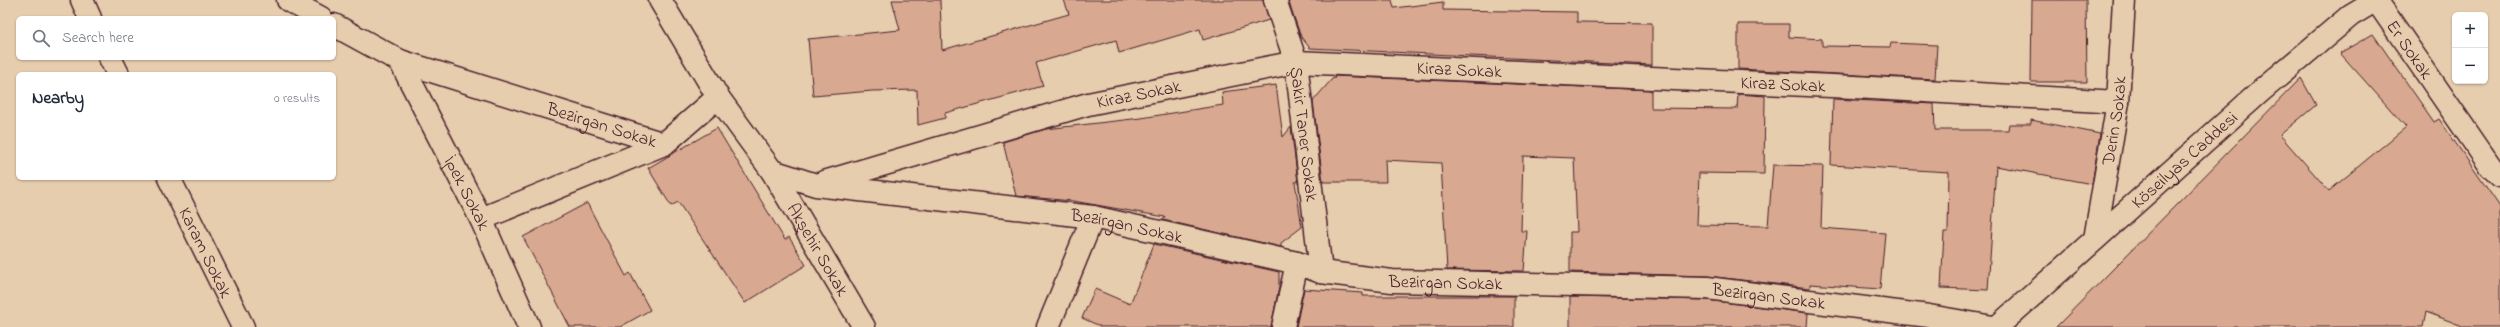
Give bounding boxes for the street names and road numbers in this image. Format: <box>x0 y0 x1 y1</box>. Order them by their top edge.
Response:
street label: Er Sokak <box>2379 16 2438 86</box>
street label: Kiraz Sokak <box>1416 56 1503 86</box>
street label: Şakir Taner Sokak <box>1282 65 1324 203</box>
street label: Kiraz Sokak <box>1740 71 1826 101</box>
street label: Kiraz Sokak <box>1095 75 1184 117</box>
street label: Derin Sokak <box>2096 75 2134 168</box>
street label: Bezirgan Sokak <box>542 97 660 156</box>
street label: Köseilyas Caddesi <box>2126 106 2245 216</box>
street label: İpek Sokak <box>436 152 495 235</box>
street label: Akşehir Sokak <box>779 199 854 302</box>
street label: Karam Sokak <box>171 203 238 303</box>
street label: Bezirgan Sokak <box>1068 203 1185 252</box>
street label: Bezirgan Sokak <box>1387 270 1503 298</box>
street label: Bezirgan Sokak <box>1710 278 1827 318</box>

